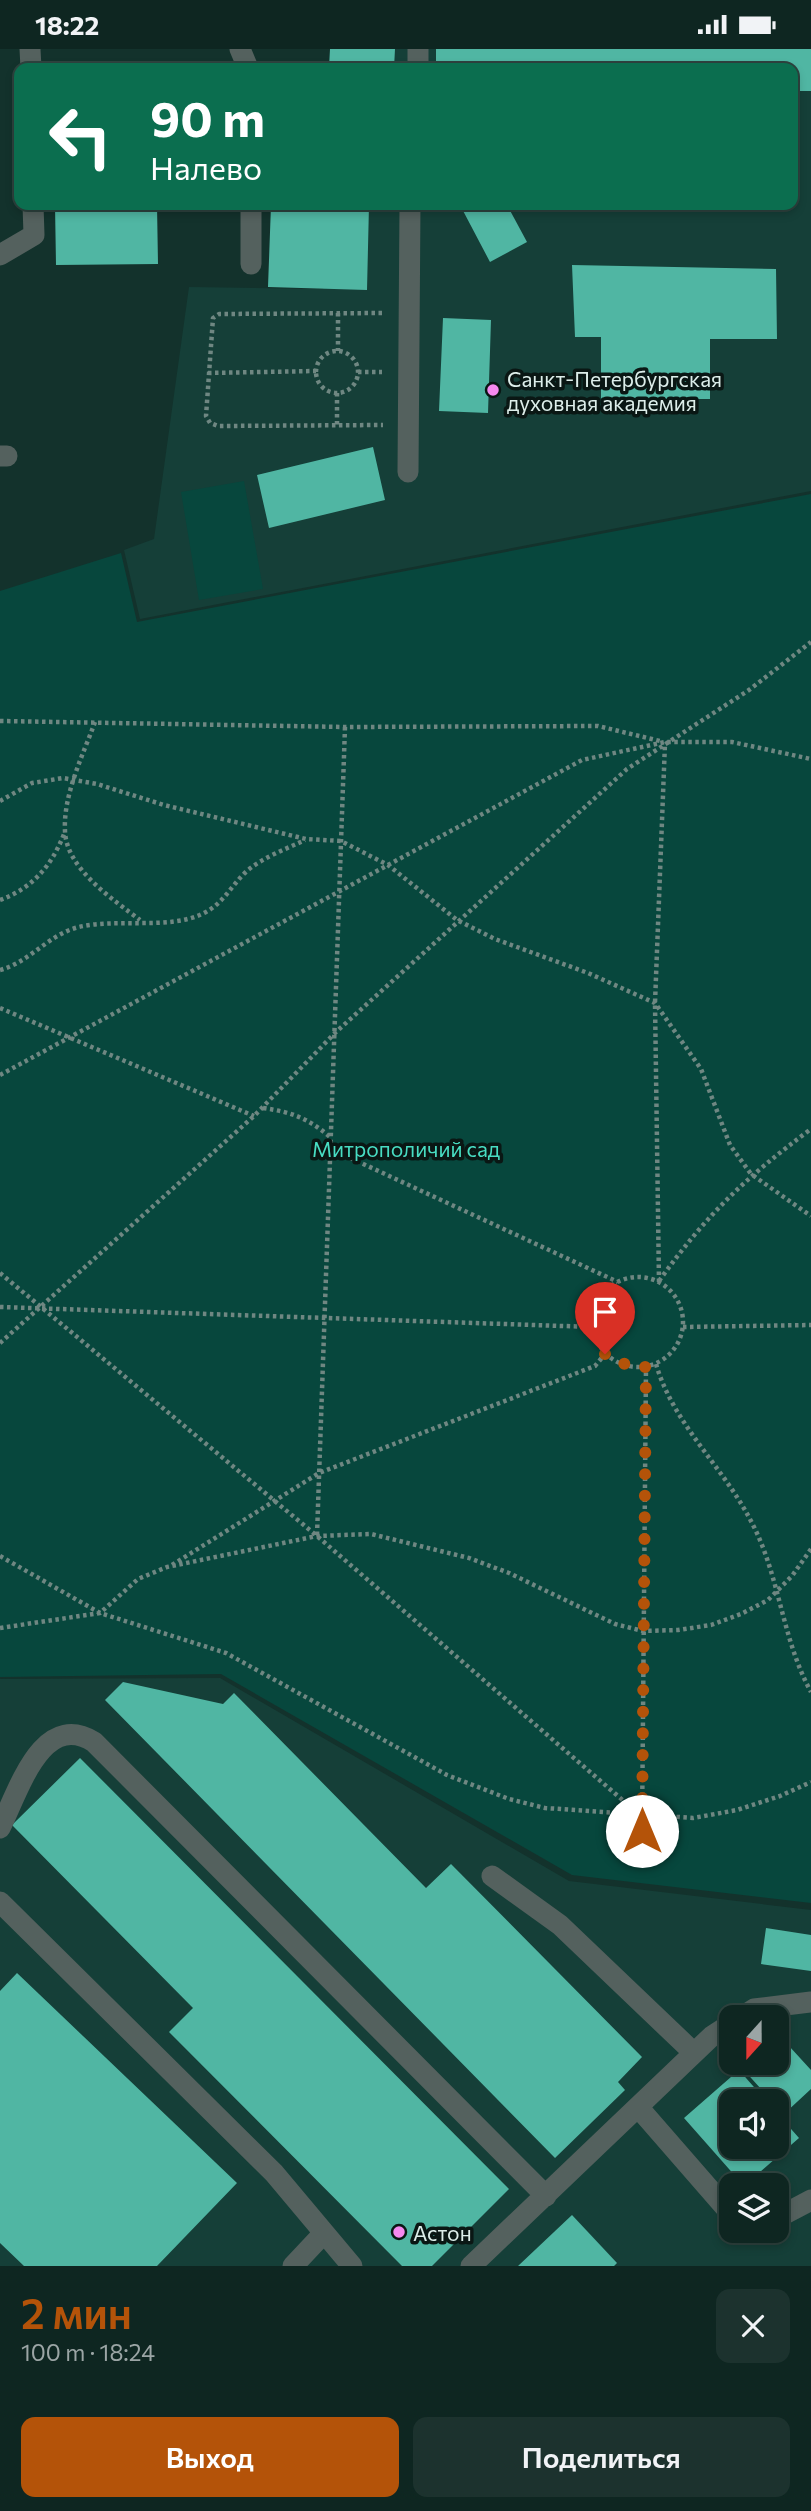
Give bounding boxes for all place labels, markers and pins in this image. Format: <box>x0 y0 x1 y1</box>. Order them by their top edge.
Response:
place label: Санкт-Петербургская духовная академия <box>507 366 722 415</box>
marker: Санкт-Петербургская духовная академия <box>485 382 501 398</box>
pin <box>575 1282 635 1354</box>
place label: Астон <box>413 2220 472 2245</box>
marker: Астон <box>391 2224 407 2240</box>

